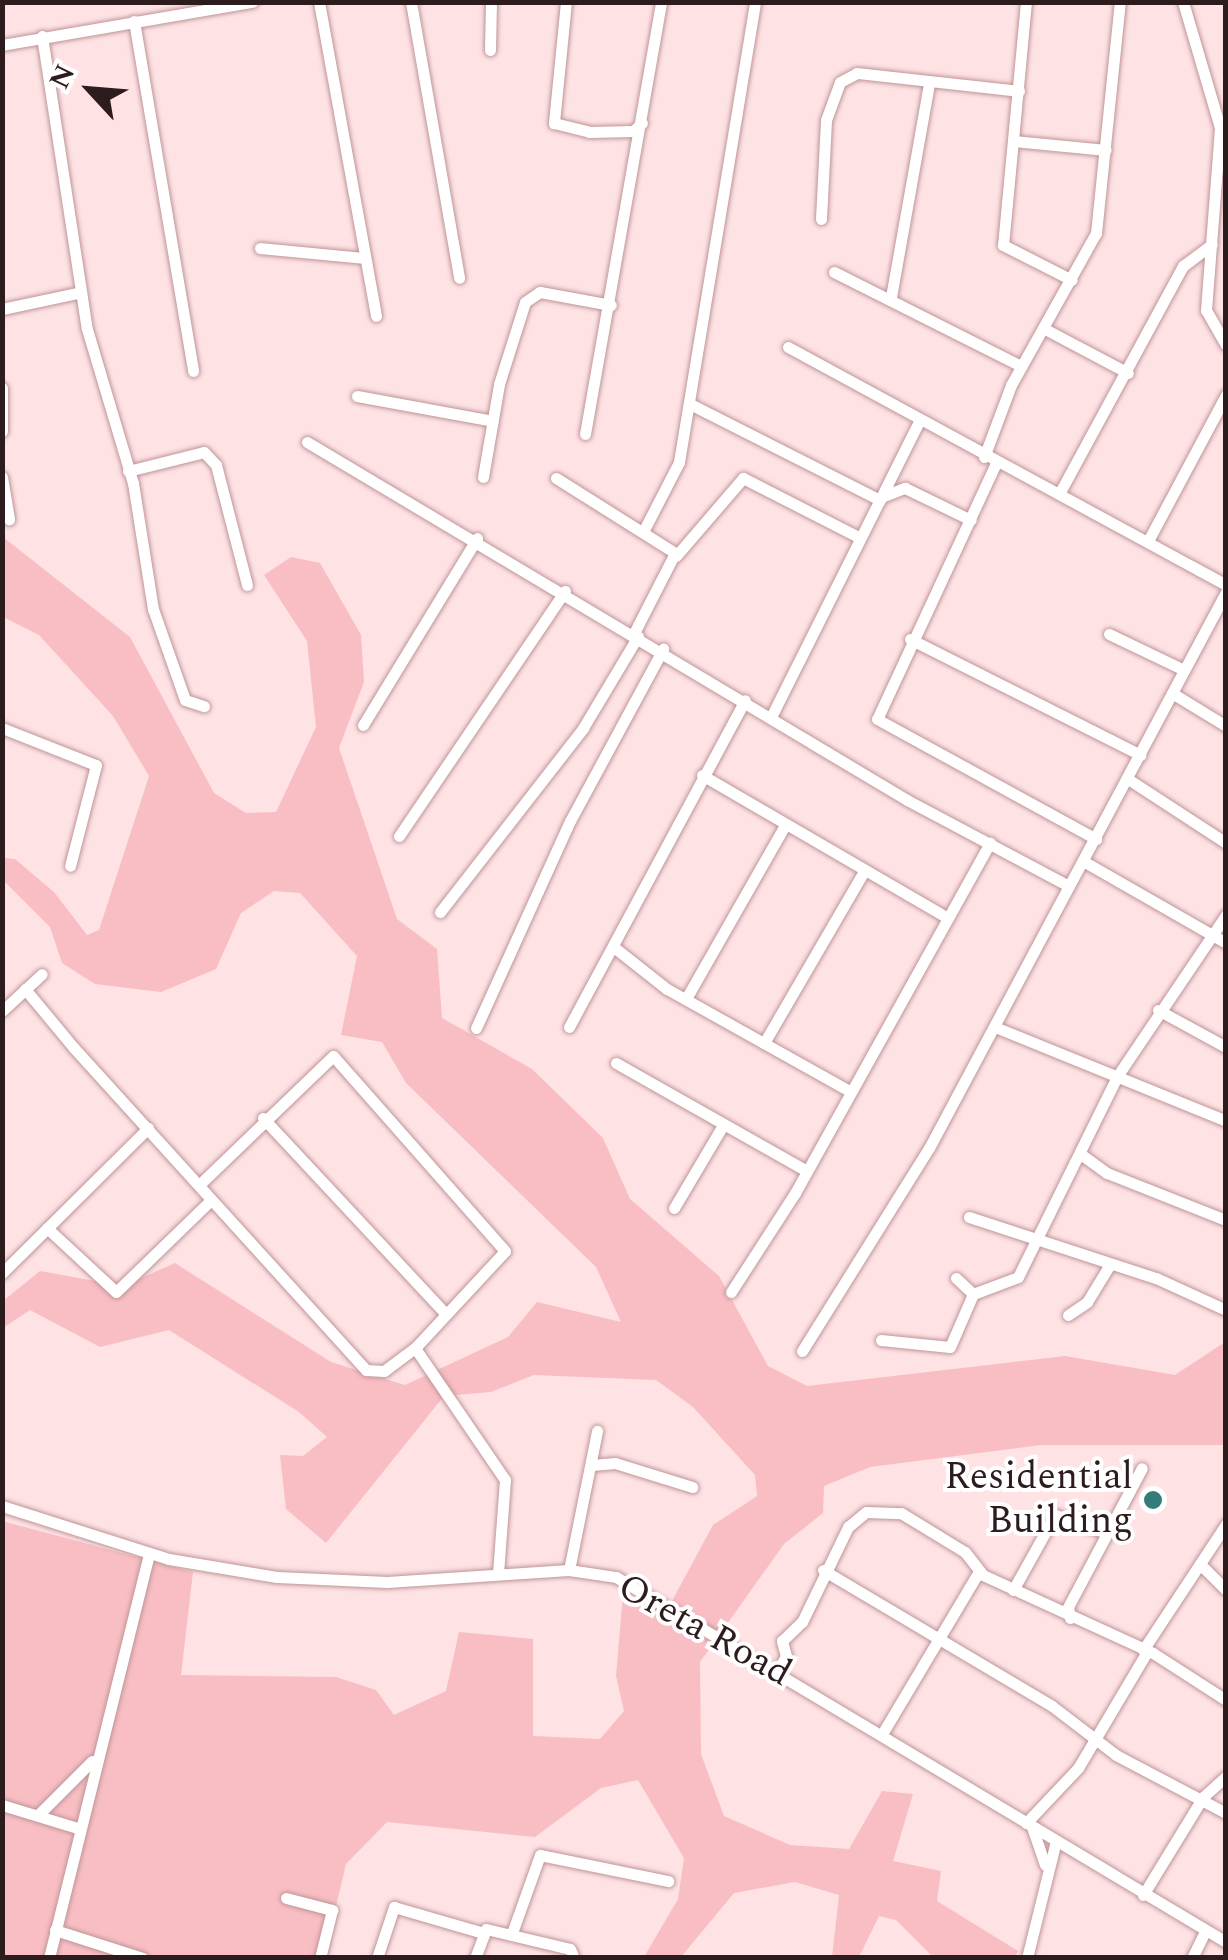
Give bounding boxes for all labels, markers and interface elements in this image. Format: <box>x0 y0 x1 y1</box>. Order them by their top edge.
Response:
north arrow <box>40 40 140 140</box>
text: N <box>38 57 87 96</box>
place label: Residential Building <box>945 1455 1133 1545</box>
marker: Residential Building <box>1142 1489 1164 1511</box>
street label: Oreta Road <box>609 1565 799 1697</box>

